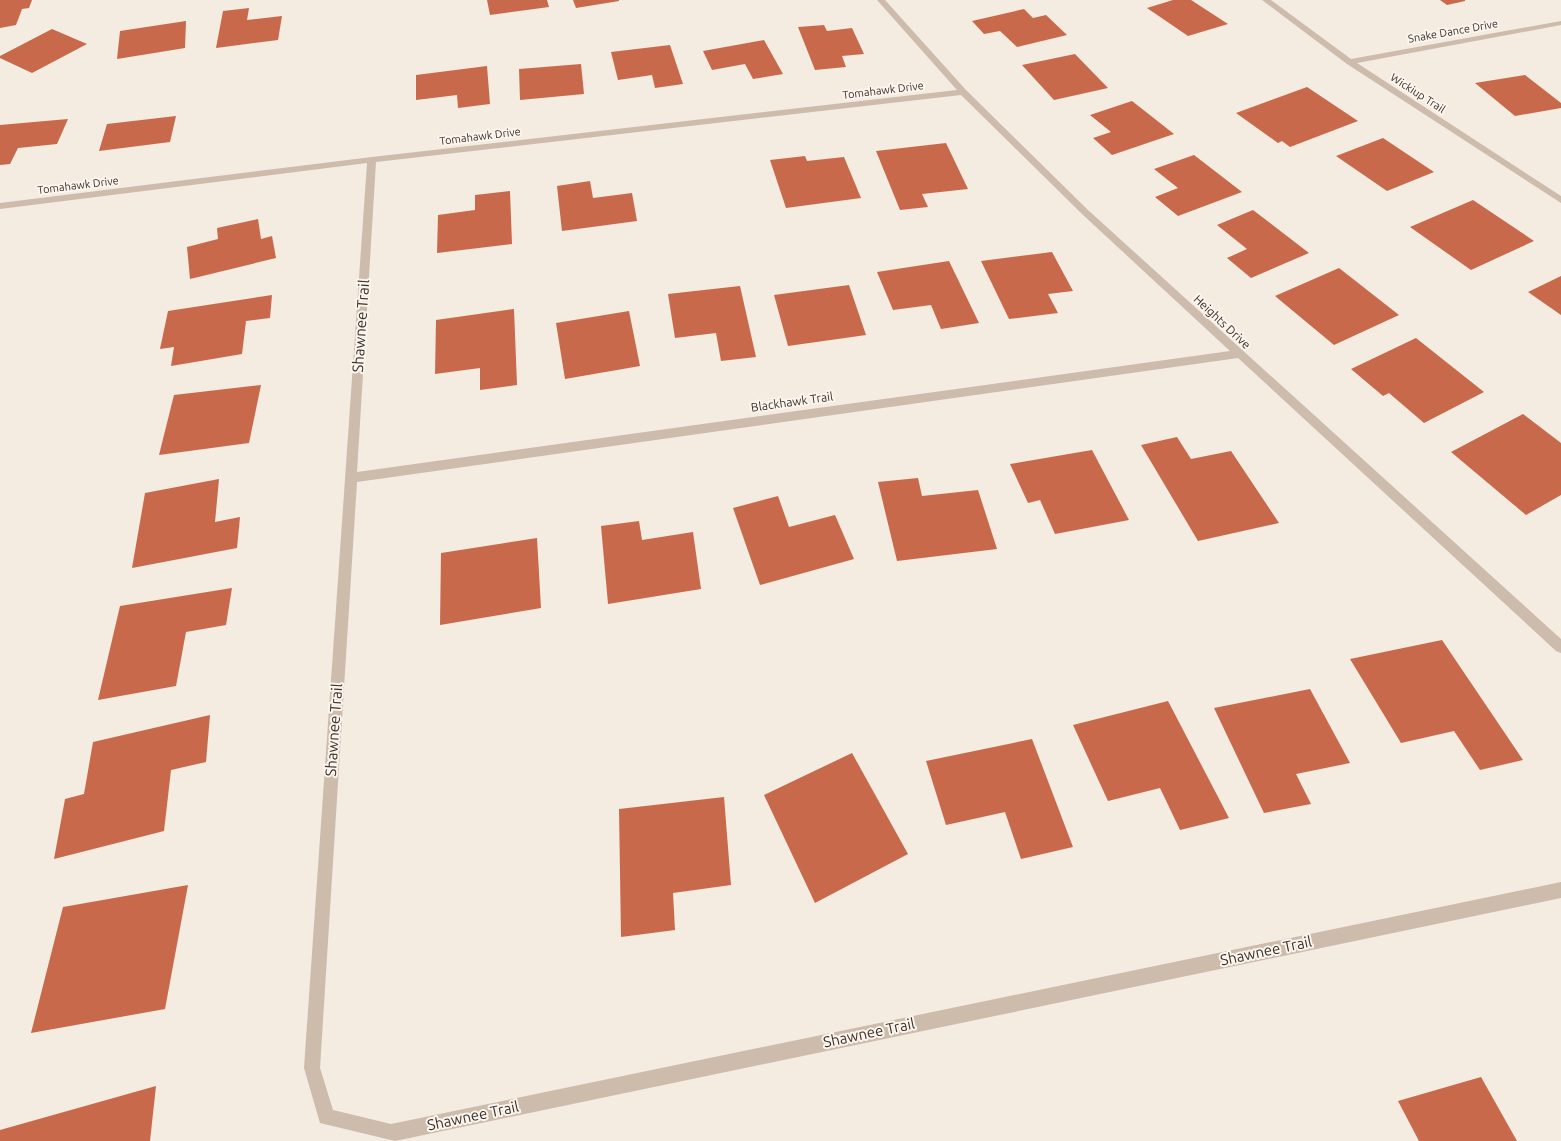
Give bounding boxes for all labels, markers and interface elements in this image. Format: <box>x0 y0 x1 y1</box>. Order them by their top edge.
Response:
street label: Snake Dance Drive <box>1407 17 1499 45</box>
street label: Wickiup Trail <box>1388 71 1448 115</box>
street label: Tomahawk Drive <box>842 79 924 101</box>
street label: Tomahawk Drive <box>439 125 521 147</box>
street label: Tomahawk Drive <box>37 174 119 196</box>
street label: Shawnee Trail <box>349 279 372 373</box>
street label: Heights Drive <box>1191 292 1253 351</box>
street label: Blackhawk Trail <box>750 389 834 414</box>
street label: Shawnee Trail <box>322 683 345 777</box>
street label: Shawnee Trail <box>1219 933 1313 969</box>
street label: Shawnee Trail <box>822 1015 916 1051</box>
street label: Shawnee Trail <box>426 1098 520 1134</box>

